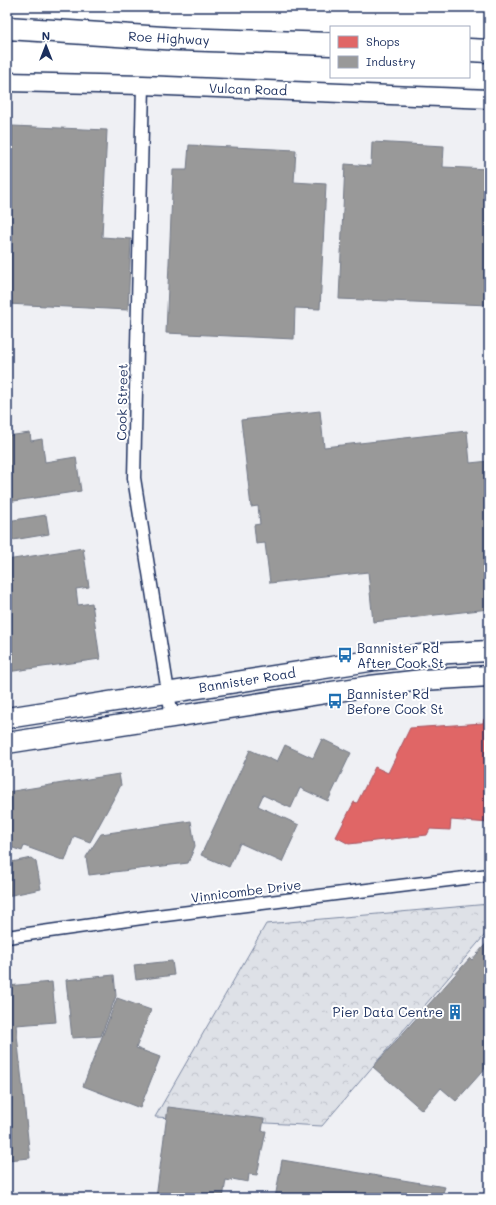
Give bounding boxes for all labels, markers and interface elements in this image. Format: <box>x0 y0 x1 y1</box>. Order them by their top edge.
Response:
north arrow <box>26 26 66 66</box>
legend <box>330 26 470 78</box>
street label: Roe Highway <box>128 27 210 48</box>
text: N <box>42 28 50 43</box>
text: Shops <box>366 33 400 49</box>
text: Industry <box>366 53 415 69</box>
street label: Vulcan Road <box>209 79 287 98</box>
street label: Cook Street <box>112 363 131 441</box>
place label: Bannister Rd After Cook St <box>357 639 445 671</box>
bus stop icon: Bannister Rd After Cook St <box>336 646 354 664</box>
street label: Bannister Road <box>197 663 297 696</box>
place label: Bannister Rd Before Cook St <box>347 685 444 717</box>
bus stop icon: Bannister Rd Before Cook St <box>326 692 344 710</box>
street label: Vinnicombe Drive <box>190 875 302 906</box>
place label: Pier Data Centre <box>333 1003 443 1020</box>
building icon: Pier Data Centre <box>446 1003 464 1021</box>

